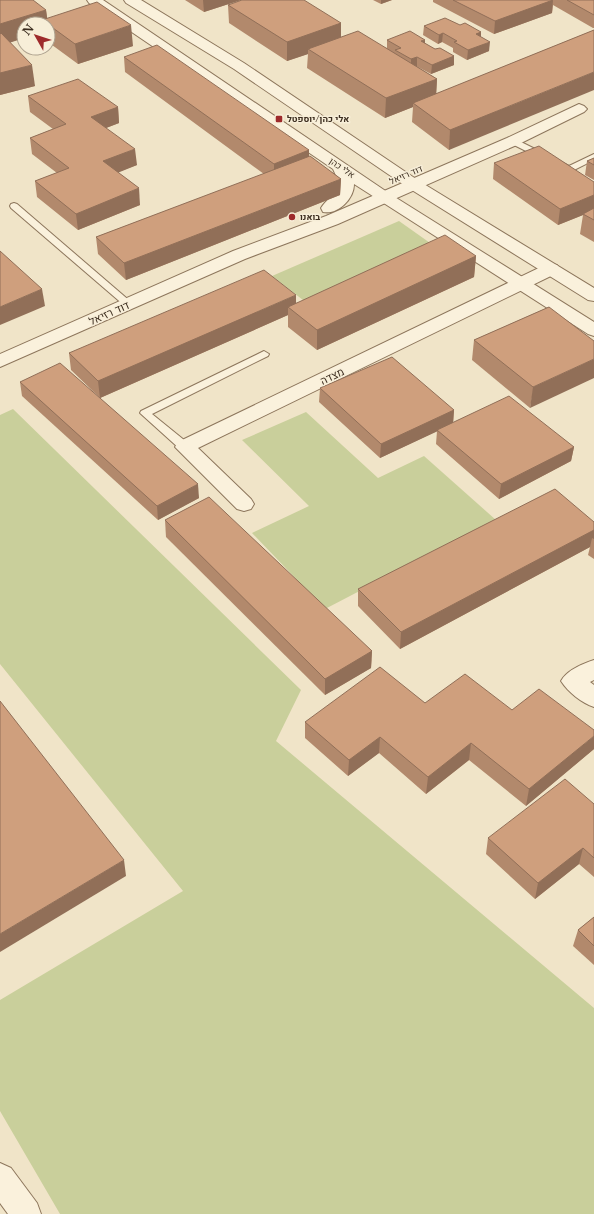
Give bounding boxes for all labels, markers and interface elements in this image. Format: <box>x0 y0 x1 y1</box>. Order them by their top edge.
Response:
north arrow <box>16 16 56 56</box>
text: N <box>20 21 37 38</box>
place label: אלי כהן/יוספטל <box>287 113 349 124</box>
marker: אלי כהן/יוספטל <box>274 114 284 124</box>
street label: אלי כהן <box>327 155 357 180</box>
street label: דוד רזיאל <box>387 162 424 187</box>
place label: בואנו <box>300 211 320 222</box>
marker: בואנו <box>287 212 297 222</box>
street label: דוד רזיאל <box>86 298 132 328</box>
street label: מצדה <box>318 364 346 388</box>

